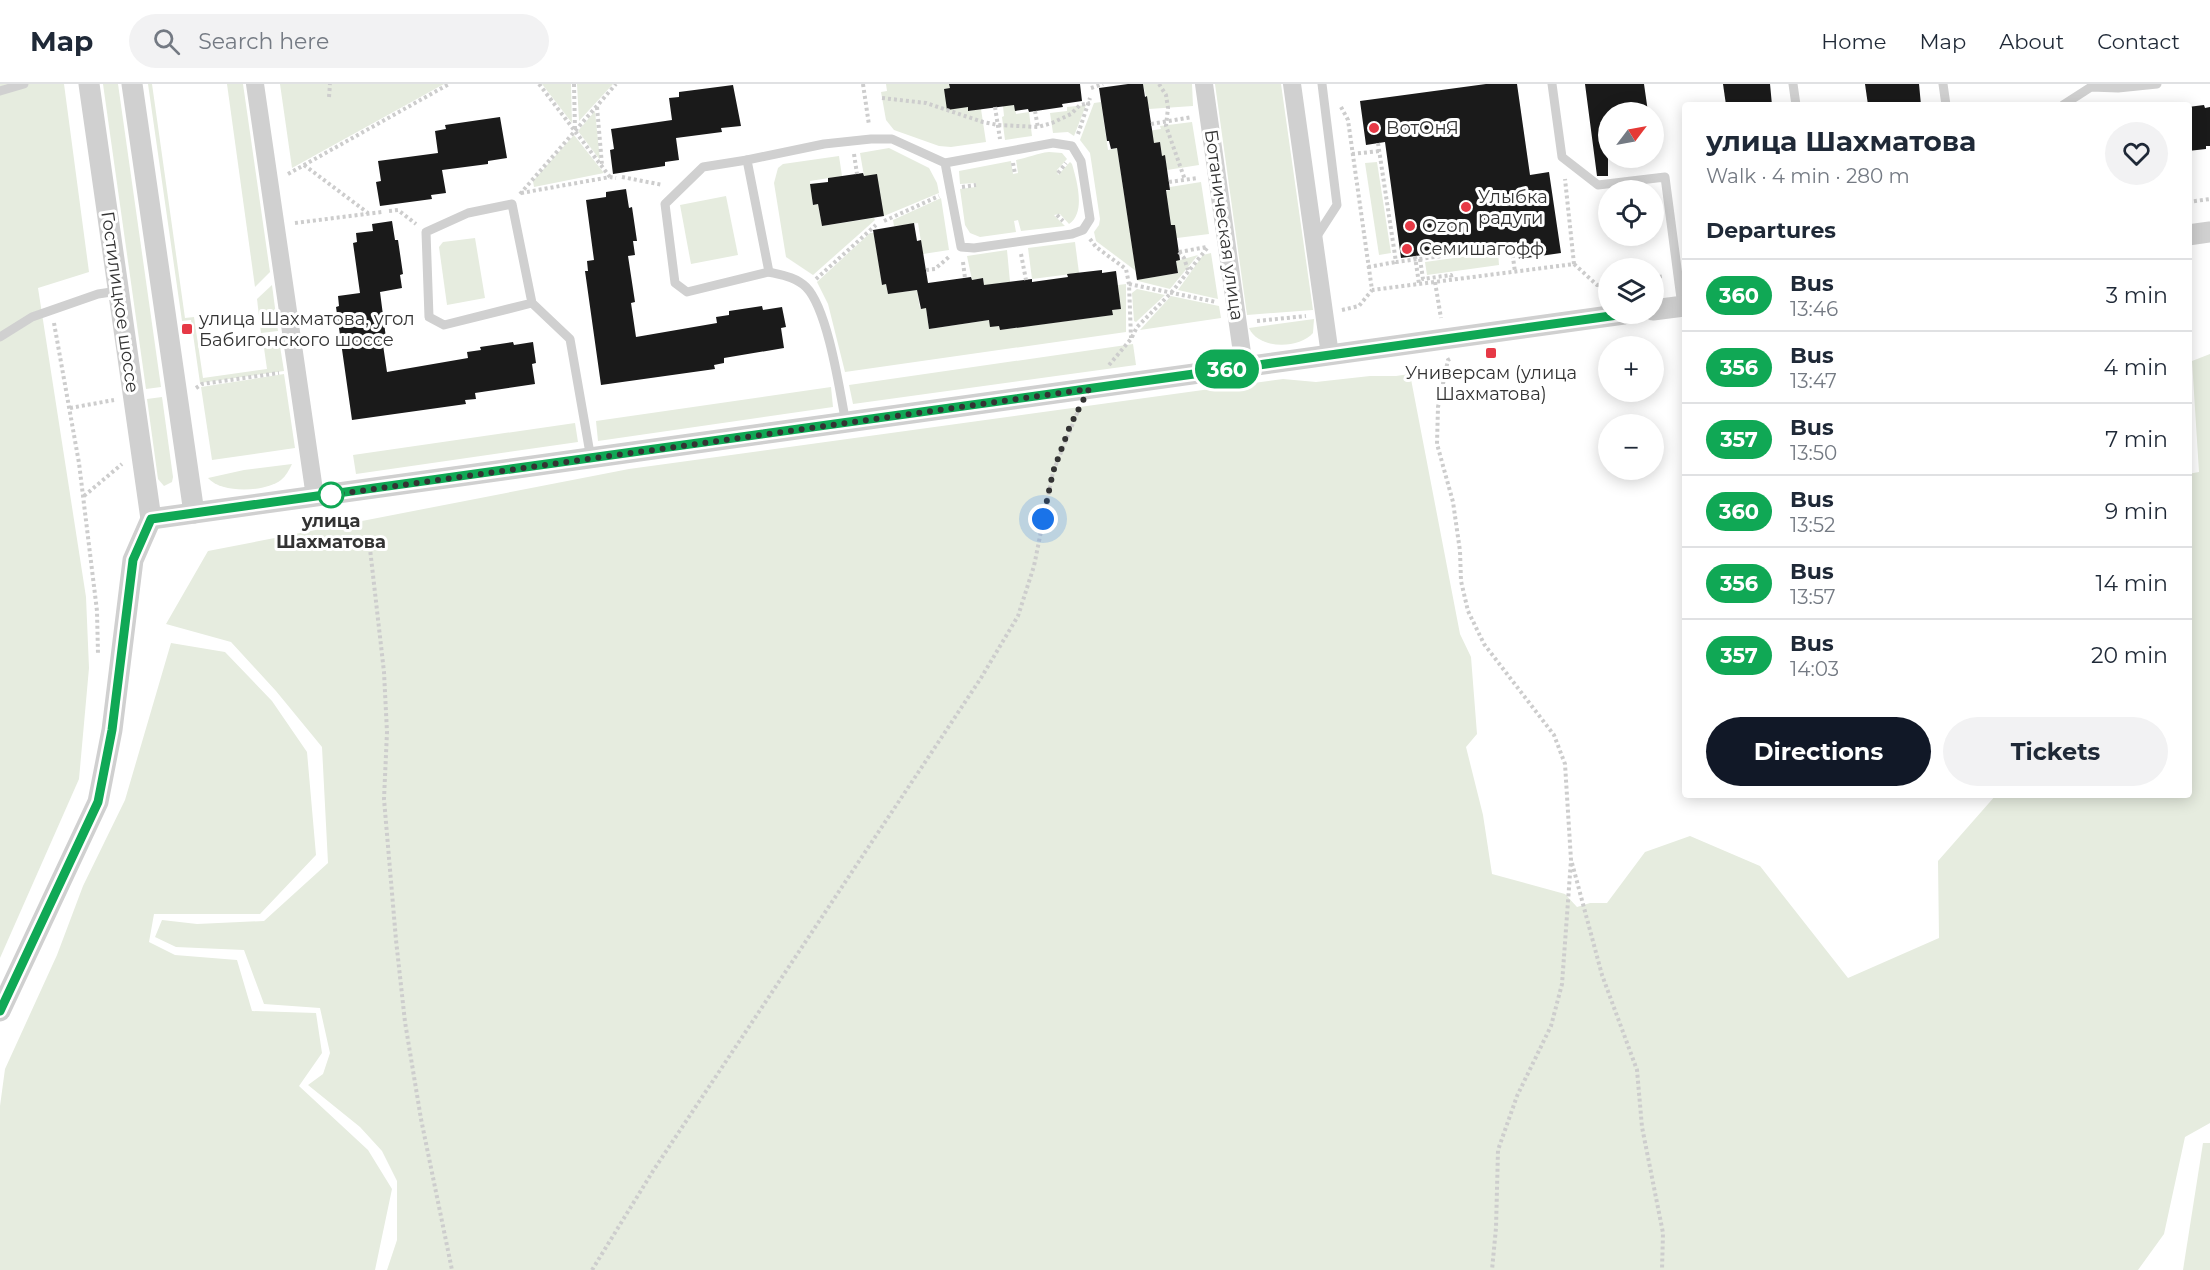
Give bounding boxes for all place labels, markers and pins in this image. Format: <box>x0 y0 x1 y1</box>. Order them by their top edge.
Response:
place label: ВотОнЯ <box>1386 117 1459 139</box>
marker: ВотОнЯ <box>1367 121 1381 135</box>
place label: Улыбка радуги <box>1478 186 1548 229</box>
marker: Улыбка радуги <box>1459 200 1473 214</box>
place label: Ozon <box>1422 215 1470 237</box>
marker: Ozon <box>1403 219 1417 233</box>
place label: Семишагофф <box>1419 238 1544 260</box>
marker: Семишагофф <box>1400 242 1414 256</box>
place label: улица Шахматова, угол Бабигонского шоссе <box>198 308 415 351</box>
marker: улица Шахматова, угол Бабигонского шоссе <box>180 322 194 336</box>
marker: Универсам (улица Шахматова) <box>1484 346 1498 360</box>
place label: Универсам (улица Шахматова) <box>1405 362 1577 405</box>
marker: улица Шахматова <box>318 482 344 508</box>
place label: улица Шахматова <box>276 510 386 553</box>

